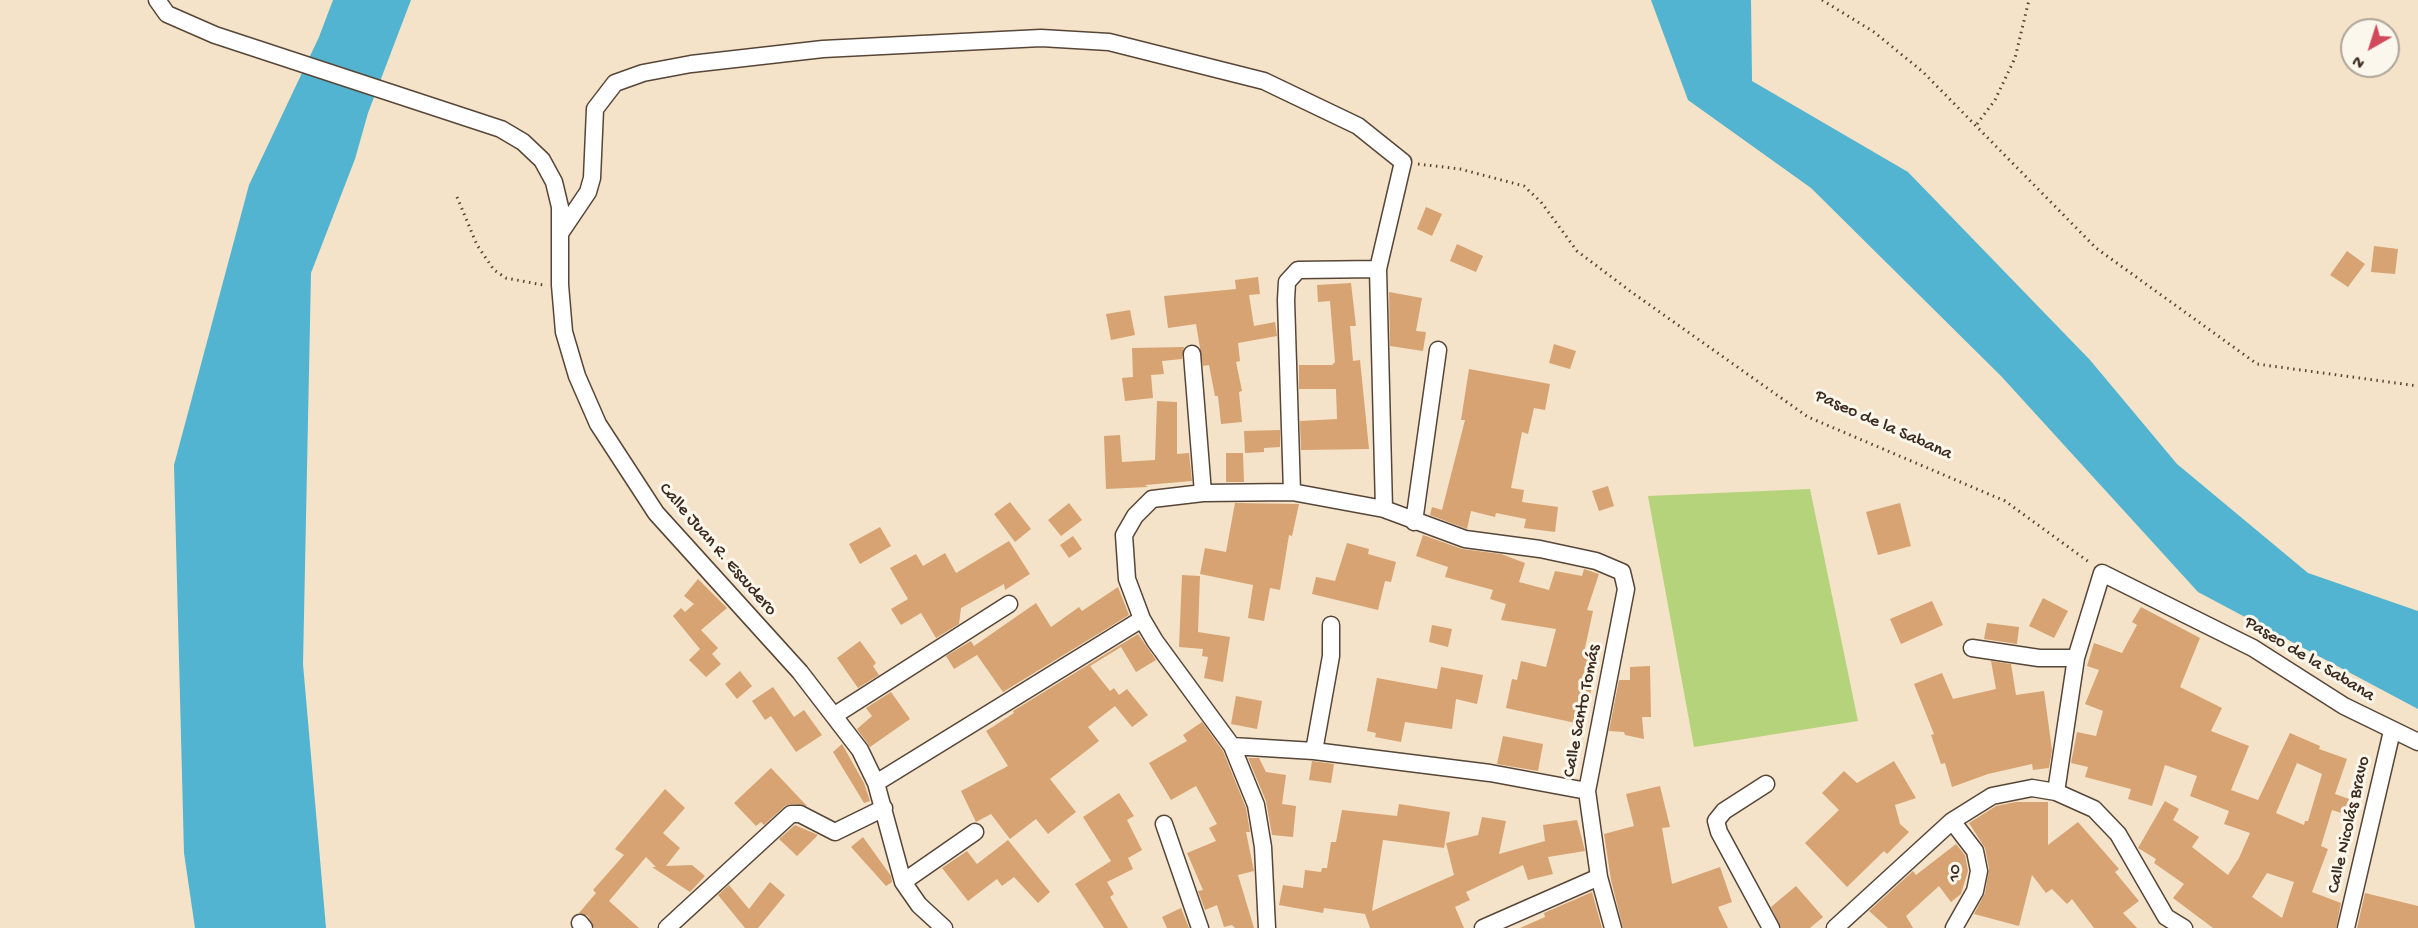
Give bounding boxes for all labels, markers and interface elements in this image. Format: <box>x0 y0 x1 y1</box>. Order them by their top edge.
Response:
north arrow <box>2340 18 2400 78</box>
text: N <box>2350 50 2370 71</box>
street label: Paseo de la Sabana <box>1811 386 1955 466</box>
street label: Calle Juan R. Escudero <box>653 479 781 621</box>
street label: Paseo de la Sabana <box>2240 613 2378 707</box>
street label: Calle Santo Tomás <box>1560 643 1606 779</box>
street label: Calle Nicolás Bravo <box>2324 754 2376 896</box>
street label: 10 <box>1945 864 1967 882</box>

